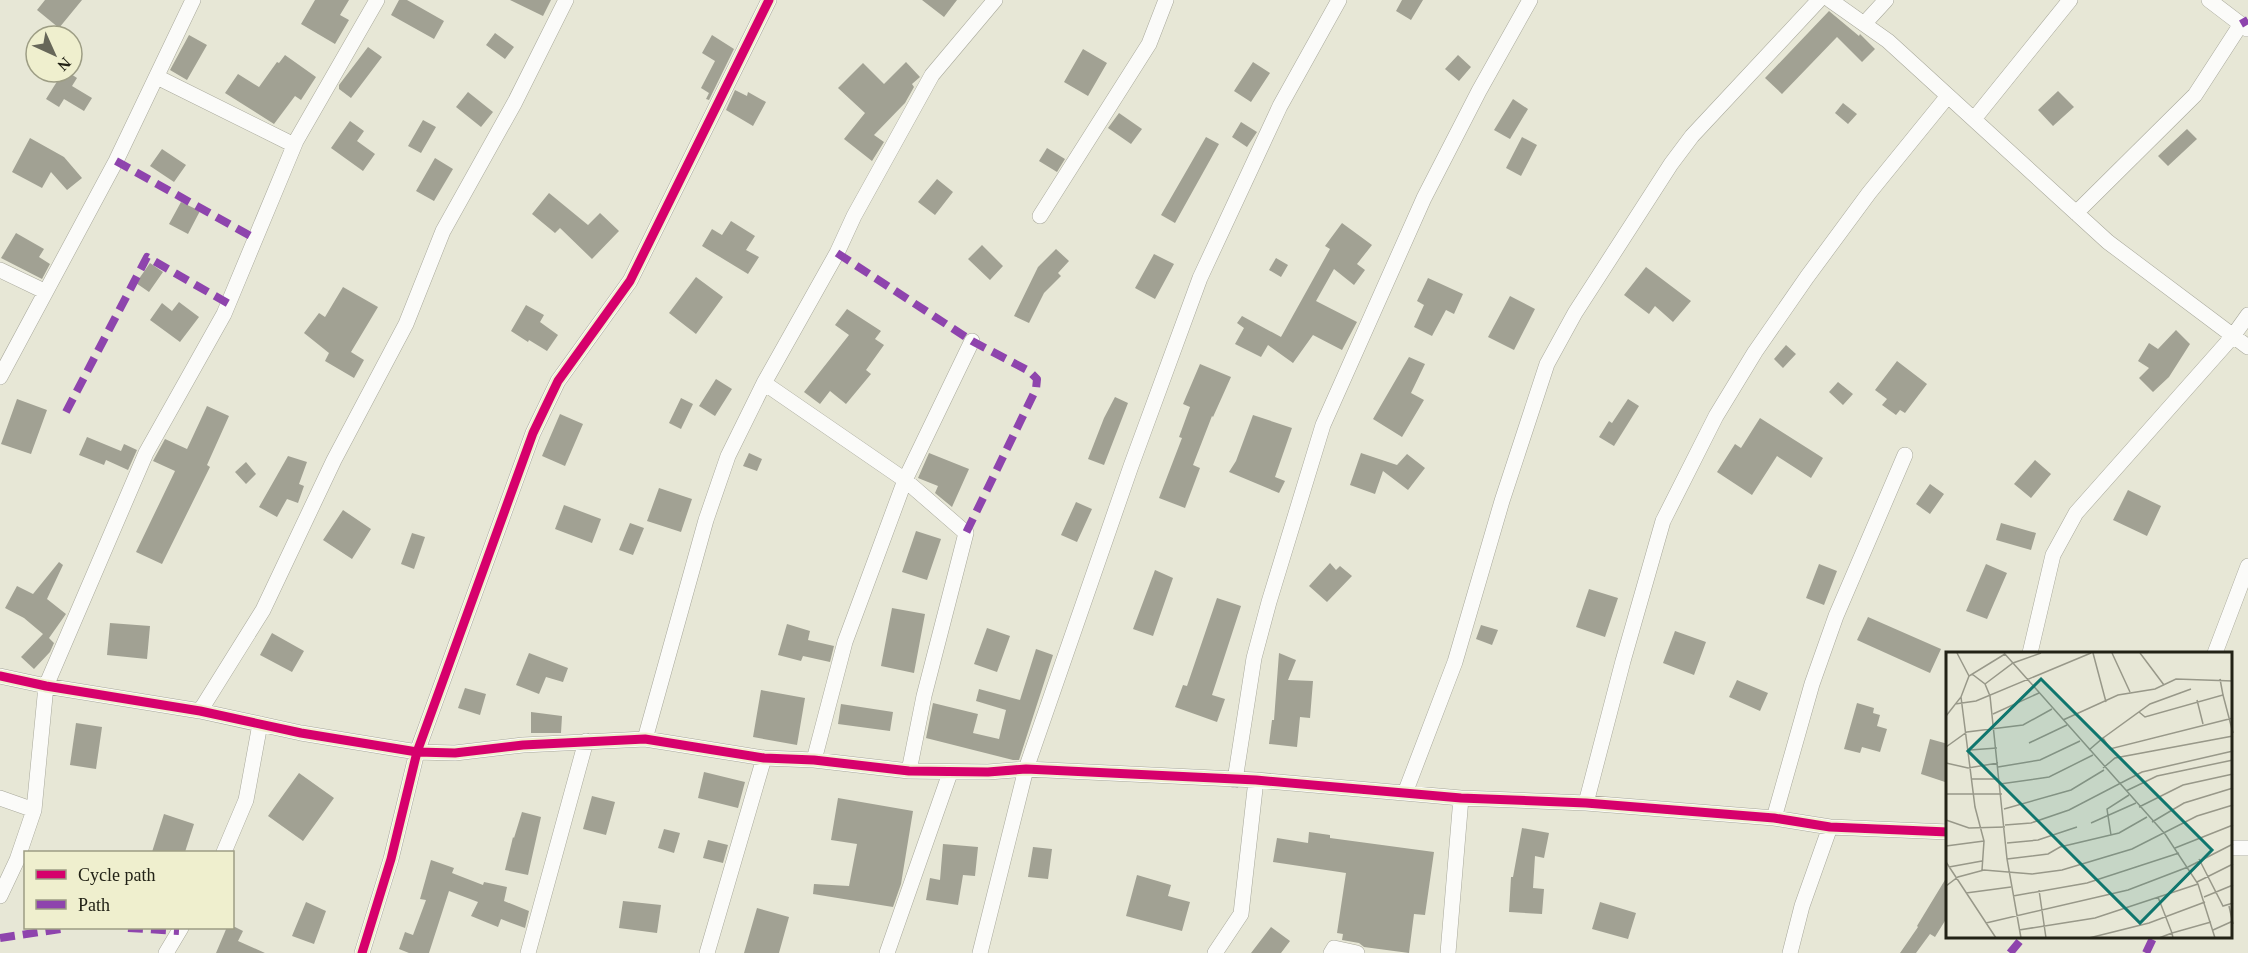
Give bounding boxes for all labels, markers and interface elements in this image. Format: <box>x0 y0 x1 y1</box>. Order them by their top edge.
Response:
north arrow <box>24 24 84 84</box>
text: N <box>54 54 74 75</box>
inset map <box>1946 652 2233 938</box>
legend <box>24 851 234 929</box>
text: Cycle path <box>78 865 155 885</box>
text: Path <box>78 895 110 915</box>

